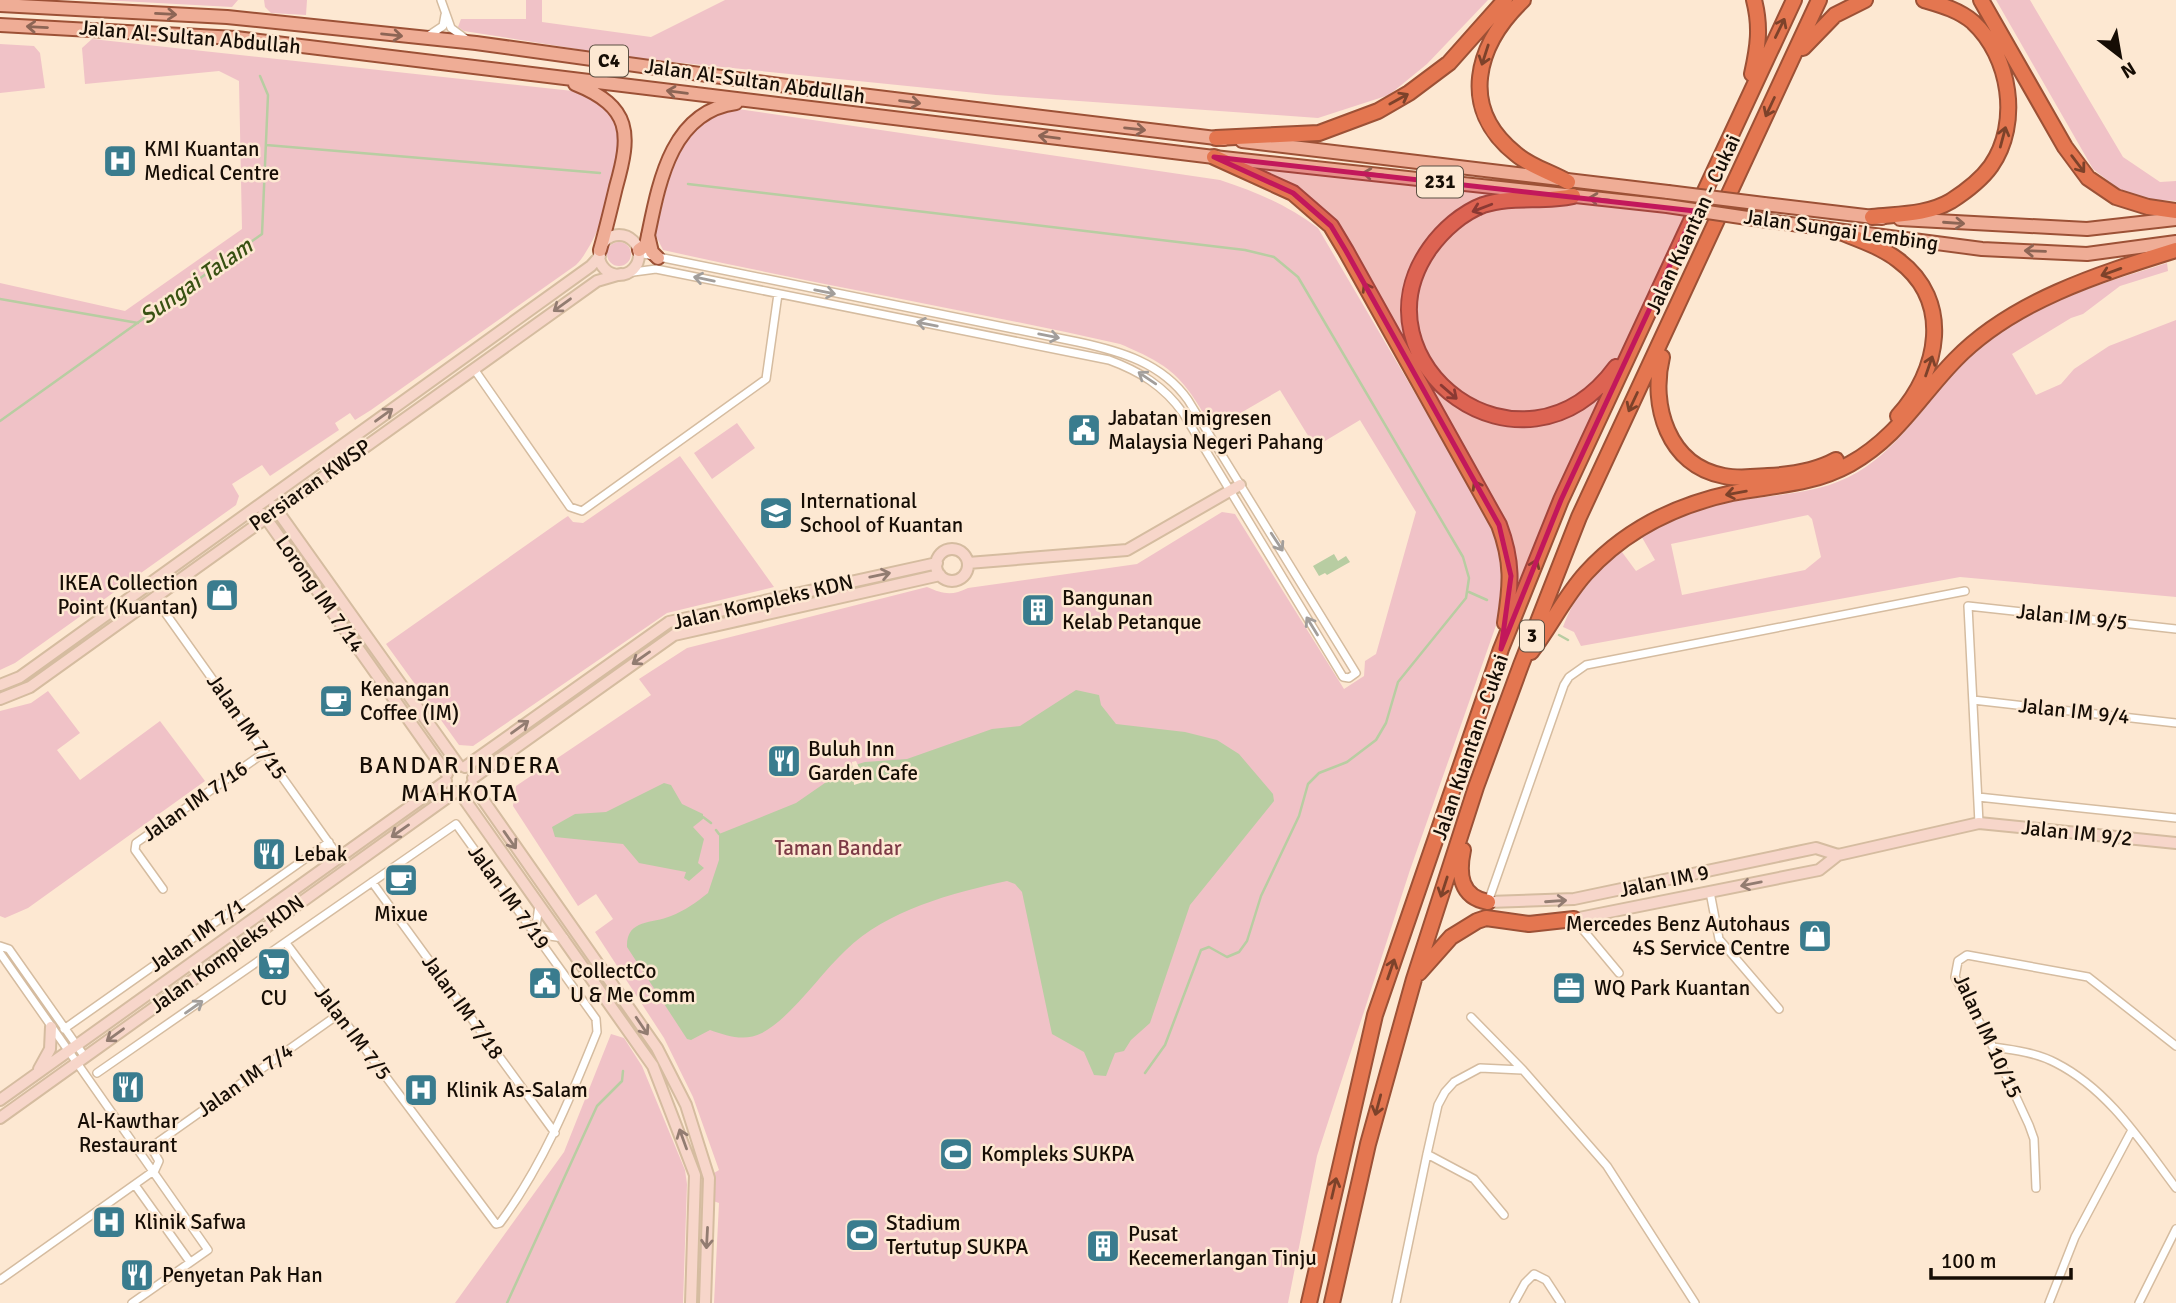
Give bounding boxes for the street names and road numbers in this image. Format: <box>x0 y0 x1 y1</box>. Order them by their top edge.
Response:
street label: Jalan Al-Sultan Abdullah <box>78 14 302 60</box>
road number: C4 <box>590 45 628 76</box>
street label: Jalan Al-Sultan Abdullah <box>643 53 867 109</box>
street label: Jalan Kuantan - Cukai <box>1640 130 1746 318</box>
road number: 231 <box>1417 166 1463 198</box>
street label: Jalan Sungai Lembing <box>1742 203 1940 257</box>
street label: Persiaran KWSP <box>244 433 376 537</box>
street label: Lorong IM 7/14 <box>270 530 370 658</box>
street label: Jalan Kompleks KDN <box>670 569 856 635</box>
street label: Jalan IM 9/5 <box>2015 598 2129 636</box>
road number: 3 <box>1520 621 1544 652</box>
street label: Jalan Kuantan - Cukai <box>1426 650 1514 844</box>
street label: Jalan IM 7/15 <box>201 669 293 785</box>
street label: Jalan IM 9/4 <box>2017 692 2131 730</box>
street label: Jalan IM 7/16 <box>137 755 253 847</box>
street label: Jalan IM 9/2 <box>2020 814 2134 852</box>
street label: Jalan IM 7/19 <box>462 840 556 954</box>
street label: Jalan IM 9 <box>1617 859 1711 903</box>
street label: Jalan Kompleks KDN <box>145 889 309 1019</box>
street label: Jalan IM 7/1 <box>144 892 250 978</box>
street label: Jalan IM 7/18 <box>416 950 510 1064</box>
street label: Jalan IM 10/15 <box>1948 970 2028 1102</box>
street label: Jalan IM 7/5 <box>309 981 397 1085</box>
street label: Jalan IM 7/4 <box>192 1037 298 1123</box>

